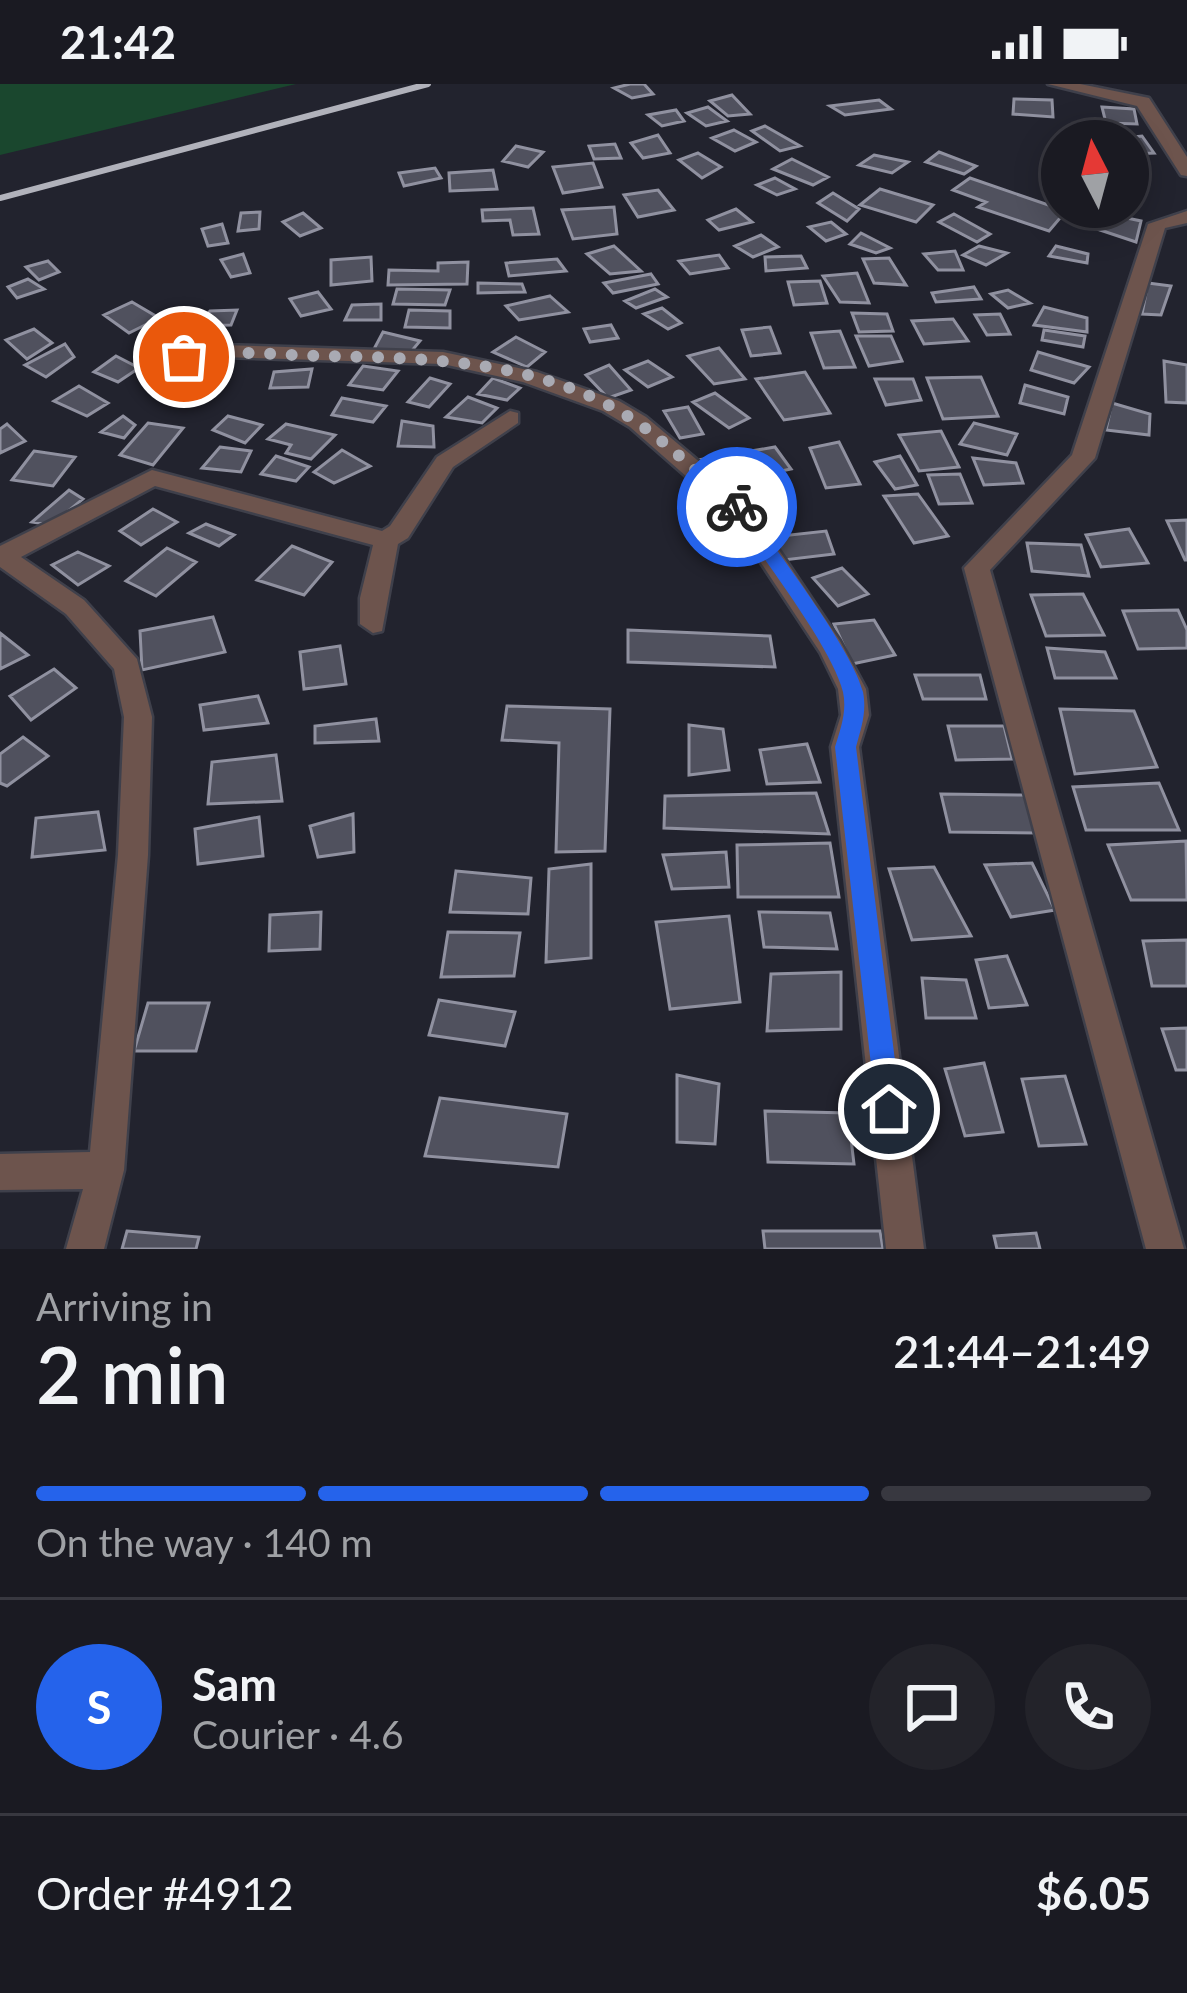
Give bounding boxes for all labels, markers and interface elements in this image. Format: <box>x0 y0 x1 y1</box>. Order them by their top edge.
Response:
text: 21:42 <box>60 15 176 69</box>
north arrow <box>1041 120 1149 228</box>
map controls <box>1041 120 1149 228</box>
pin <box>133 306 235 408</box>
icon: bag <box>151 324 217 390</box>
courier <box>677 447 797 567</box>
icon: bike <box>704 474 770 540</box>
pin <box>838 1058 940 1160</box>
icon: home <box>856 1076 922 1142</box>
text: Arriving in <box>36 1283 213 1329</box>
text: 21:44–21:49 <box>893 1324 1151 1378</box>
text: 2 min <box>36 1327 229 1421</box>
text: On the way · 140 m <box>36 1519 373 1565</box>
button: chat <box>869 1644 995 1770</box>
button: phone <box>1025 1644 1151 1770</box>
text: Sam <box>192 1657 277 1711</box>
text: S <box>87 1680 111 1734</box>
text: Courier · 4.6 <box>192 1711 404 1757</box>
text: Order #4912 <box>36 1866 294 1920</box>
text: $6.05 <box>1036 1866 1151 1920</box>

